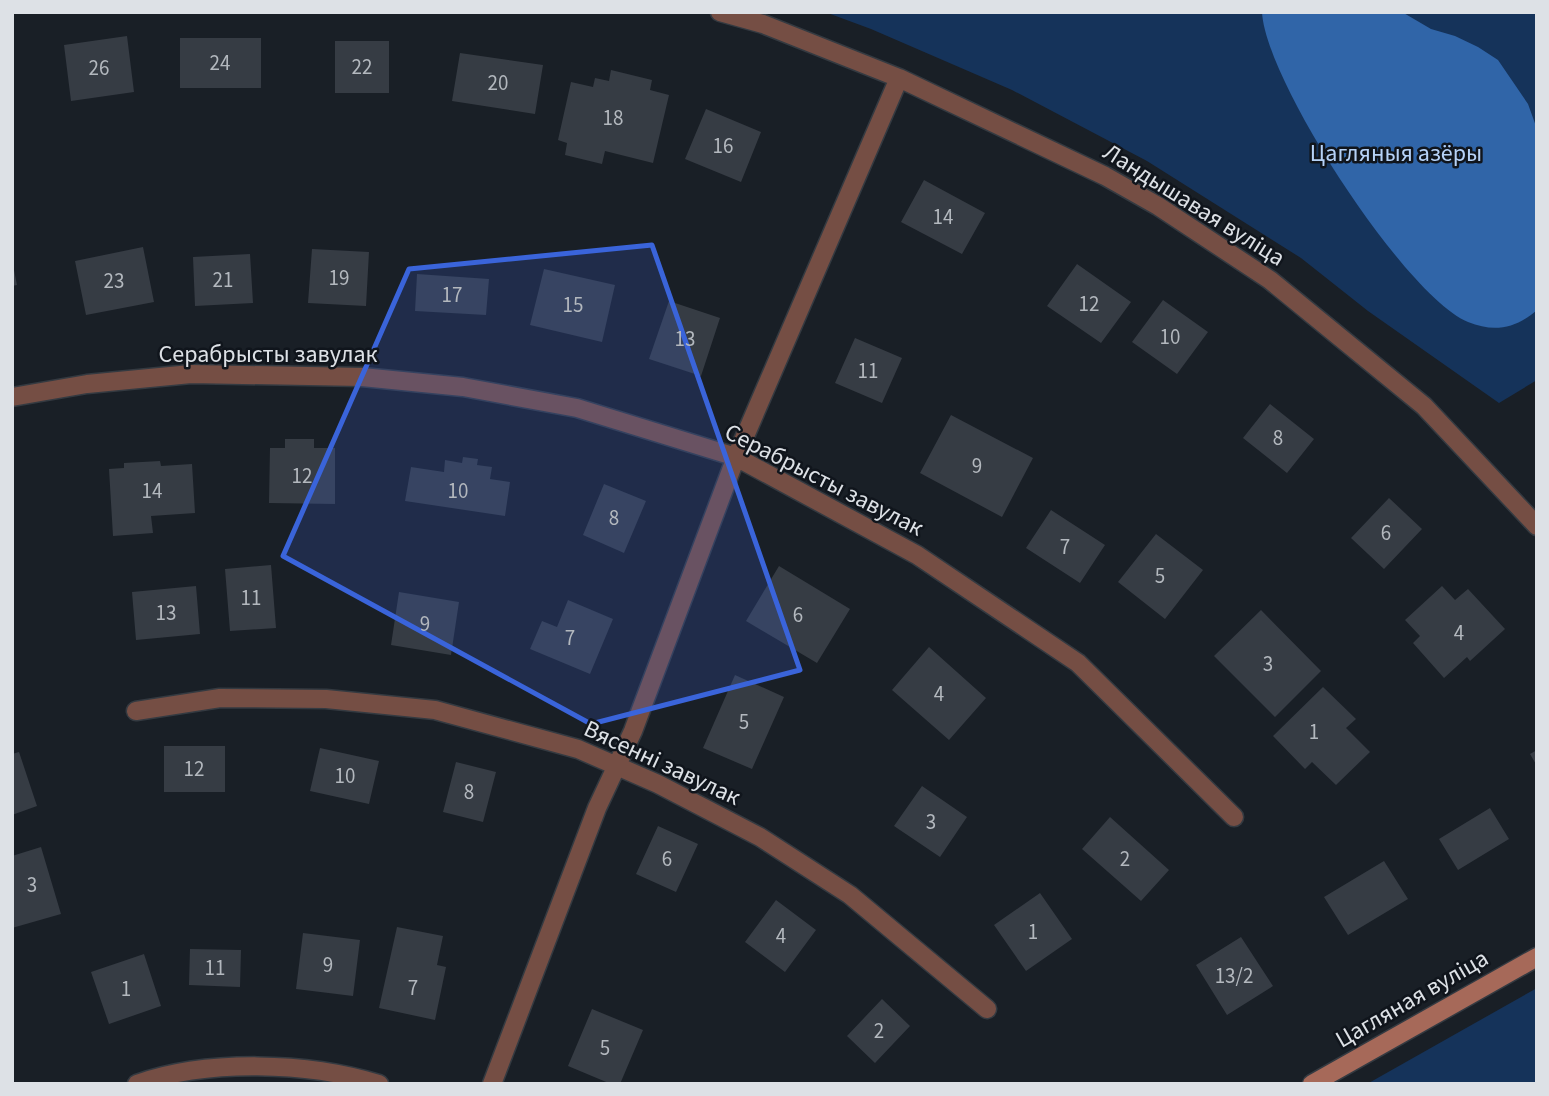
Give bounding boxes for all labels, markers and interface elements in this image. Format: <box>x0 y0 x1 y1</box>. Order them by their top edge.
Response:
house number: 24 <box>210 48 230 78</box>
house number: 22 <box>352 52 372 82</box>
house number: 26 <box>89 53 109 83</box>
house number: 20 <box>488 68 508 98</box>
house number: 18 <box>603 103 623 133</box>
house number: 16 <box>713 131 733 161</box>
street label: Ландышавая вуліца <box>1096 135 1292 275</box>
park label: Цагляныя азёры <box>1310 136 1482 171</box>
house number: 14 <box>933 202 953 232</box>
house number: 19 <box>329 263 349 293</box>
house number: 21 <box>213 265 233 295</box>
house number: 23 <box>104 266 124 296</box>
house number: 17 <box>442 280 462 310</box>
house number: 12 <box>1079 289 1099 319</box>
house number: 15 <box>563 290 583 320</box>
house number: 10 <box>1160 322 1180 352</box>
house number: 13 <box>675 324 695 354</box>
street label: Серабрысты завулак <box>159 337 378 372</box>
house number: 11 <box>858 356 878 386</box>
street label: Серабрысты завулак <box>719 415 930 545</box>
house number: 8 <box>1273 423 1283 453</box>
house number: 9 <box>972 451 982 481</box>
house number: 12 <box>292 461 312 491</box>
house number: 14 <box>142 476 162 506</box>
house number: 10 <box>448 476 468 506</box>
house number: 8 <box>609 503 619 533</box>
house number: 6 <box>1381 518 1391 548</box>
house number: 7 <box>1060 532 1070 562</box>
house number: 5 <box>1155 561 1165 591</box>
house number: 11 <box>241 583 261 613</box>
house number: 13 <box>156 598 176 628</box>
house number: 6 <box>793 600 803 630</box>
house number: 9 <box>420 609 430 639</box>
house number: 4 <box>1454 618 1464 648</box>
house number: 7 <box>565 623 575 653</box>
house number: 3 <box>1263 649 1273 679</box>
house number: 4 <box>934 679 944 709</box>
house number: 5 <box>739 707 749 737</box>
street label: Вясенні завулак <box>578 711 746 815</box>
house number: 1 <box>1309 717 1319 747</box>
house number: 12 <box>184 754 204 784</box>
house number: 10 <box>335 761 355 791</box>
house number: 8 <box>464 777 474 807</box>
house number: 3 <box>926 807 936 837</box>
house number: 6 <box>662 844 672 874</box>
house number: 2 <box>1120 844 1130 874</box>
house number: 3 <box>27 870 37 900</box>
house number: 1 <box>1028 917 1038 947</box>
house number: 4 <box>776 921 786 951</box>
street label: Цагляная вуліца <box>1329 941 1495 1057</box>
house number: 9 <box>323 950 333 980</box>
house number: 11 <box>205 953 225 983</box>
house number: 13/2 <box>1215 961 1253 991</box>
house number: 7 <box>408 973 418 1003</box>
house number: 1 <box>121 974 131 1004</box>
house number: 2 <box>874 1016 884 1046</box>
house number: 5 <box>600 1033 610 1063</box>

